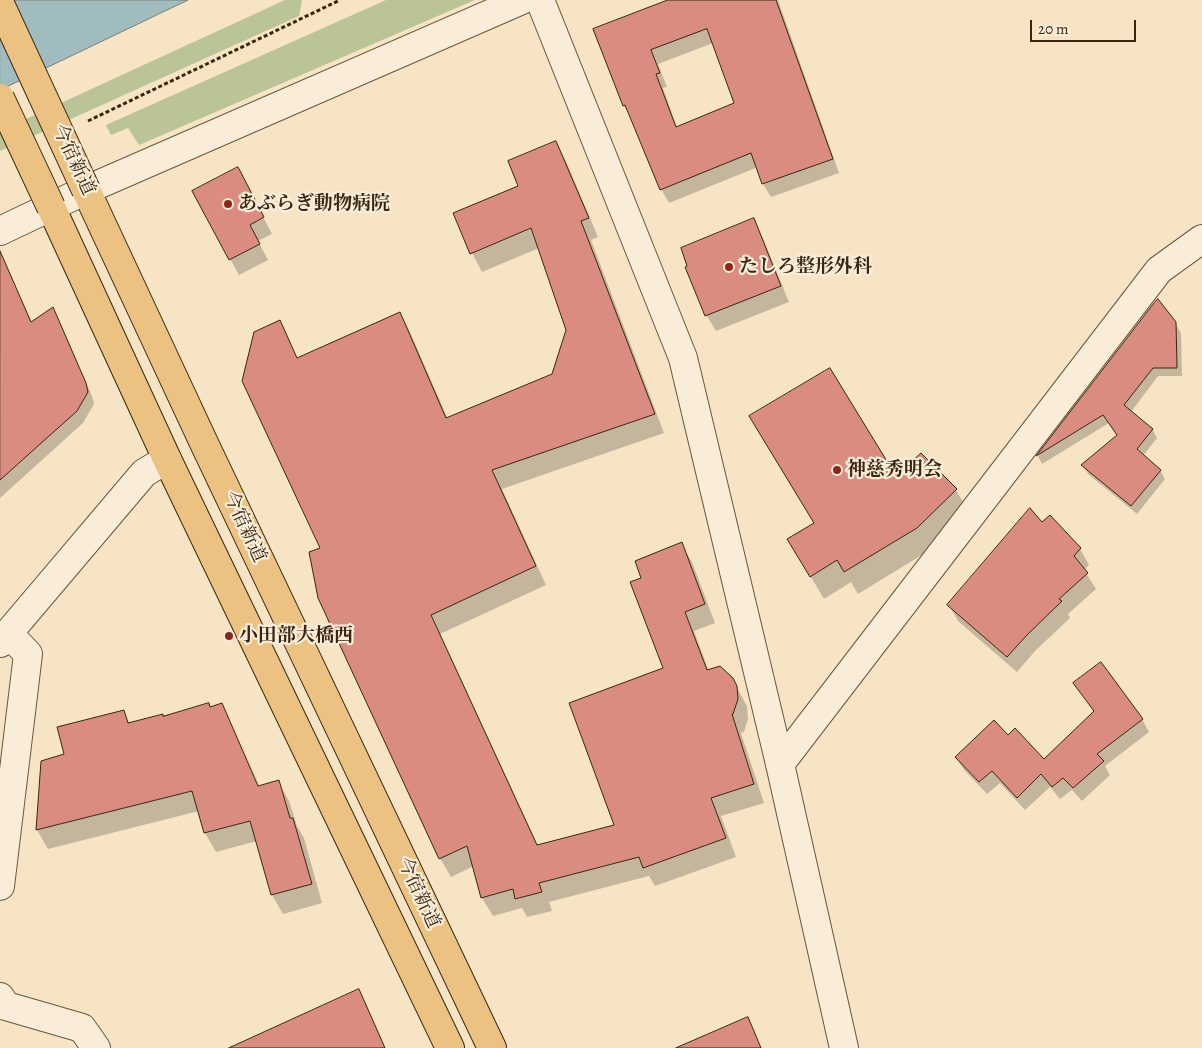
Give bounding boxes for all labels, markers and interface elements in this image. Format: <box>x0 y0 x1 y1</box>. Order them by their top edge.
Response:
scale bar <box>1032 10 1138 42</box>
text: 20 m <box>1038 19 1069 39</box>
street label: 今宿新道 <box>47 121 99 199</box>
place label: あぶらぎ動物病院 <box>238 193 390 215</box>
marker: あぶらぎ動物病院 <box>222 198 234 210</box>
place label: たしろ整形外科 <box>739 256 872 278</box>
marker: たしろ整形外科 <box>723 261 735 273</box>
place label: 神慈秀明会 <box>847 459 942 481</box>
marker: 神慈秀明会 <box>831 464 843 476</box>
street label: 今宿新道 <box>218 488 270 566</box>
place label: 小田部大橋西 <box>239 625 353 647</box>
marker: 小田部大橋西 <box>223 630 235 642</box>
street label: 今宿新道 <box>392 854 444 932</box>

